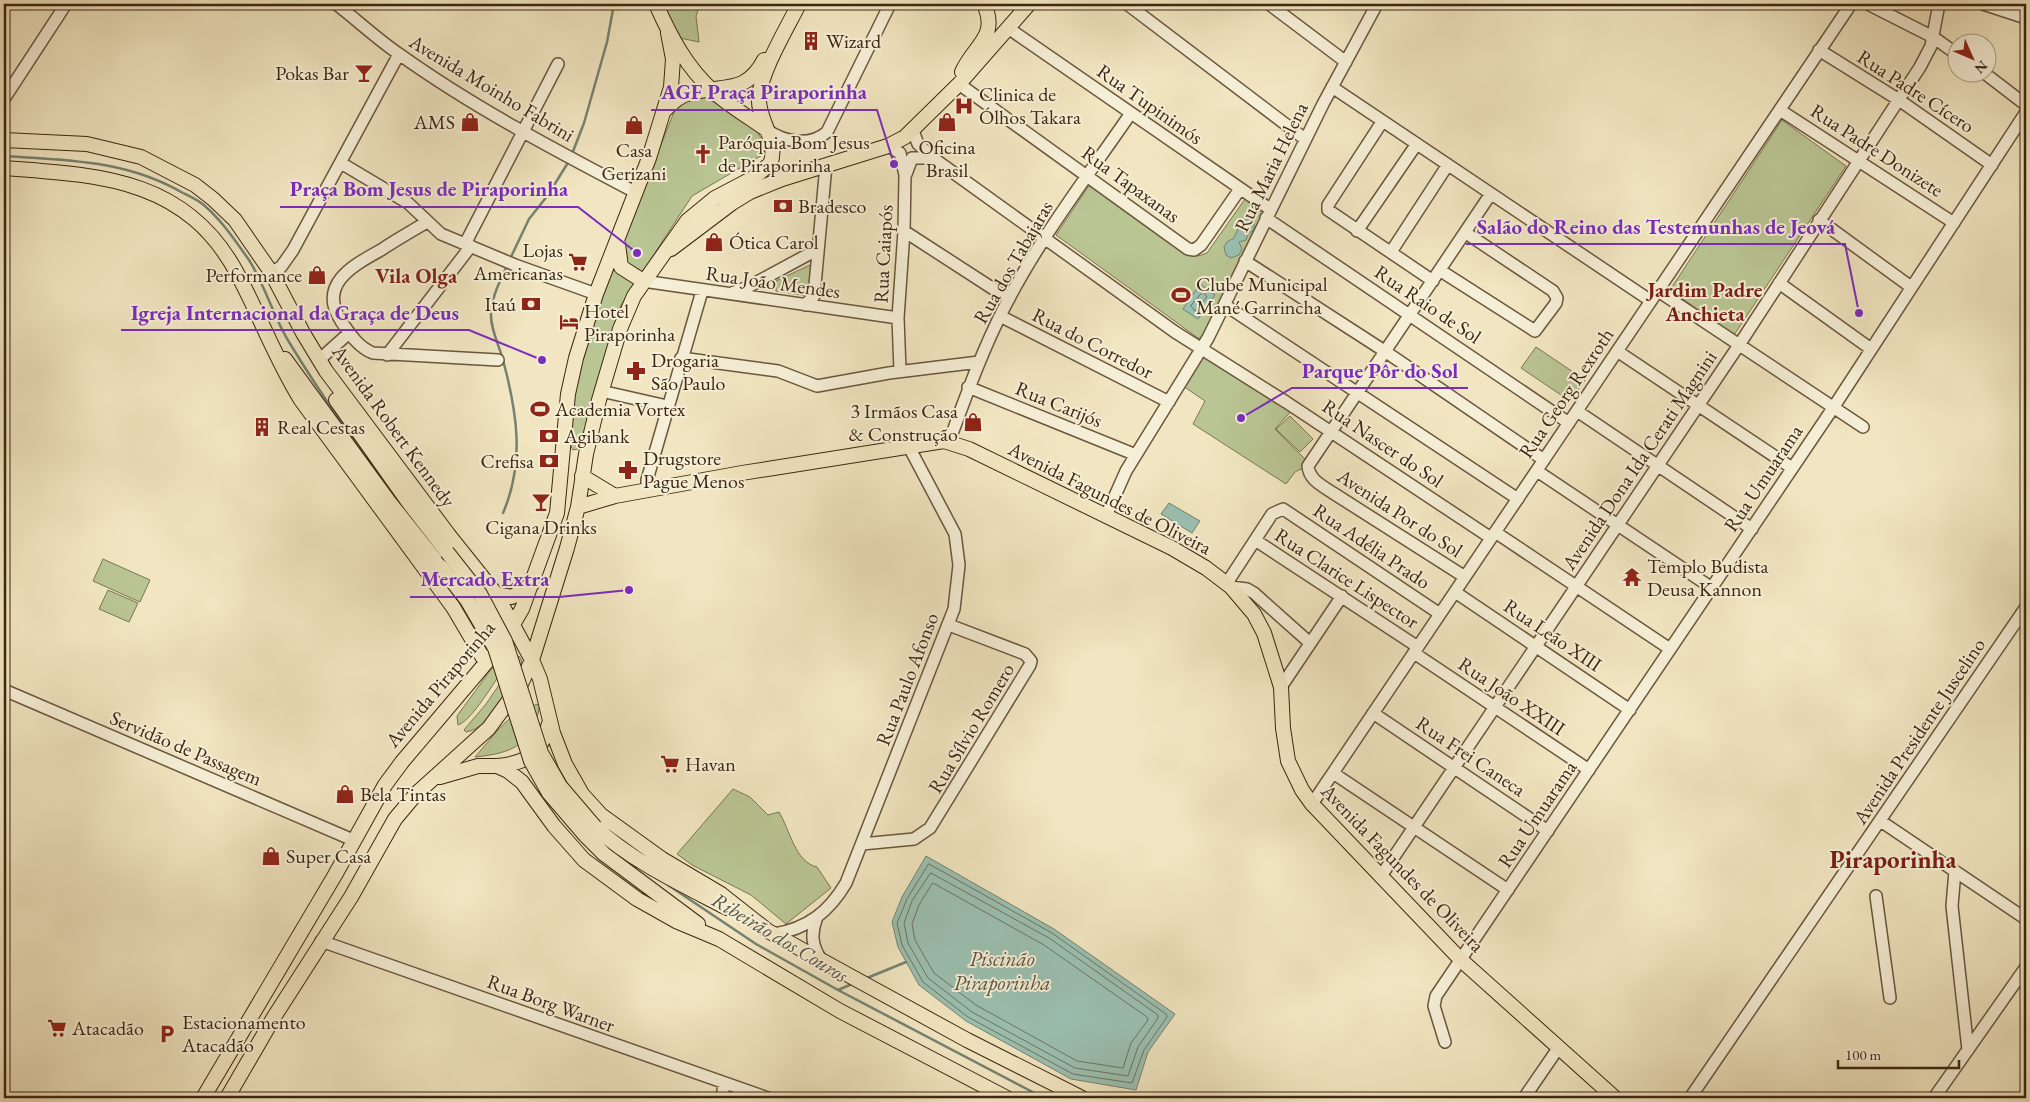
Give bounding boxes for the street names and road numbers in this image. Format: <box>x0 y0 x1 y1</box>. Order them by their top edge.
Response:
street label: Avenida Moinho Fabrini <box>404 28 579 148</box>
street label: Rua Padre Cícero <box>1852 43 1980 139</box>
street label: Rua Tupinimós <box>1092 58 1208 150</box>
street label: Rua Padre Donizete <box>1806 97 1949 203</box>
street label: Rua Maria Helena <box>1228 98 1314 236</box>
street label: Rua Tapaxanas <box>1077 140 1185 228</box>
street label: Rua dos Tabajaras <box>967 196 1059 328</box>
street label: Rua Caiapós <box>867 204 899 304</box>
street label: Rua Raio de Sol <box>1370 259 1487 349</box>
street label: Rua João Mendes <box>704 260 842 304</box>
street label: Rua do Corredor <box>1028 301 1158 385</box>
street label: Rua Georg Rexroth <box>1513 323 1619 463</box>
street label: Avenida Robert Kennedy <box>326 339 462 512</box>
street label: Avenida Dona Ida Cerati Magnini <box>1555 345 1722 576</box>
street label: Rua Carijós <box>1012 375 1106 433</box>
street label: Rua Nascer do Sol <box>1317 393 1449 493</box>
street label: Rua Umuarama <box>1718 419 1808 537</box>
street label: Avenida Fagundes de Oliveira <box>1003 435 1216 561</box>
street label: Avenida Por do Sol <box>1332 462 1468 563</box>
street label: Rua Adélia Prado <box>1308 497 1436 595</box>
street label: Rua Clarice Lispector <box>1270 522 1424 635</box>
street label: Rua Leão XIII <box>1499 593 1607 677</box>
street label: Rua Paulo Afonso <box>870 609 944 749</box>
street label: Avenida Piraporinha <box>379 615 501 753</box>
street label: Avenida Presidente Juscelino <box>1846 633 1991 830</box>
street label: Rua João XXIII <box>1453 651 1571 741</box>
street label: Rua Sílvio Romero <box>922 658 1020 798</box>
street label: Servidão de Passagem <box>106 704 266 792</box>
street label: Rua Frei Caneca <box>1411 710 1531 802</box>
street label: Rua Umuarama <box>1492 755 1582 873</box>
street label: Avenida Fagundes de Oliveira <box>1315 778 1490 958</box>
street label: Rua Borg Warner <box>484 968 619 1038</box>

